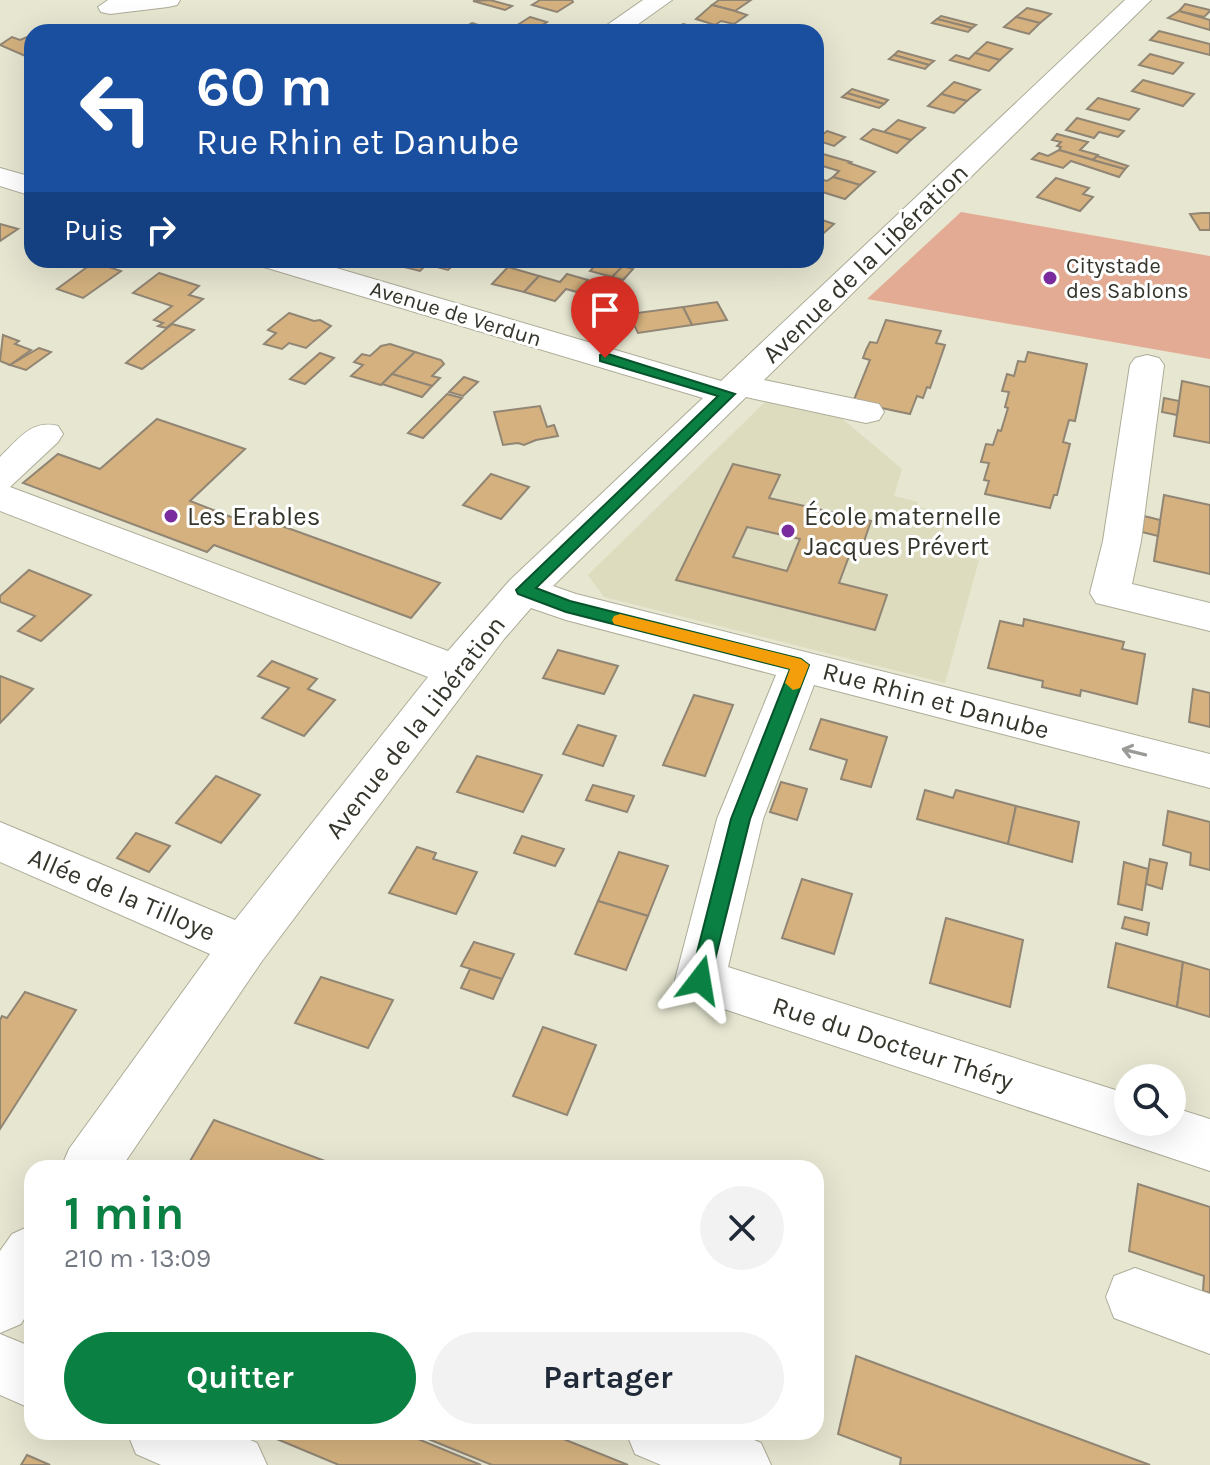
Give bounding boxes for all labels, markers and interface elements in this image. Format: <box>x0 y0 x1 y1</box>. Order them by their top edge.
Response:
text: 60 m <box>196 54 333 119</box>
icon: left <box>64 56 168 160</box>
text: Rue Rhin et Danube <box>196 121 519 163</box>
street label: Avenue de la Libération <box>756 157 975 370</box>
icon: right <box>139 208 183 252</box>
text: Puis <box>64 212 123 248</box>
place label: Citystade des Sablons <box>1066 253 1189 304</box>
marker: Citystade des Sablons <box>1041 269 1059 287</box>
street label: Avenue de Verdun <box>367 276 545 352</box>
pin <box>571 276 639 358</box>
icon: arrive <box>583 288 627 332</box>
place label: École maternelle Jacques Prévert <box>804 500 1001 562</box>
place label: Les Erables <box>187 501 320 532</box>
marker: Les Erables <box>162 507 180 525</box>
marker: École maternelle Jacques Prévert <box>779 522 797 540</box>
street label: Avenue de la Libération <box>319 610 512 845</box>
street label: Rue Rhin et Danube <box>819 655 1053 746</box>
one-way arrow <box>1122 743 1148 758</box>
street label: Allée de la Tilloye <box>24 841 220 948</box>
position arrow <box>658 938 742 1022</box>
street label: Rue du Docteur Théry <box>769 990 1017 1097</box>
map controls <box>1114 1064 1186 1136</box>
button: search <box>1114 1064 1186 1136</box>
text: 1 min <box>64 1185 184 1241</box>
button: close <box>700 1186 784 1270</box>
text: 210 m · 13:09 <box>64 1243 211 1274</box>
button: Quitter <box>64 1332 416 1424</box>
button: Partager <box>432 1332 784 1424</box>

